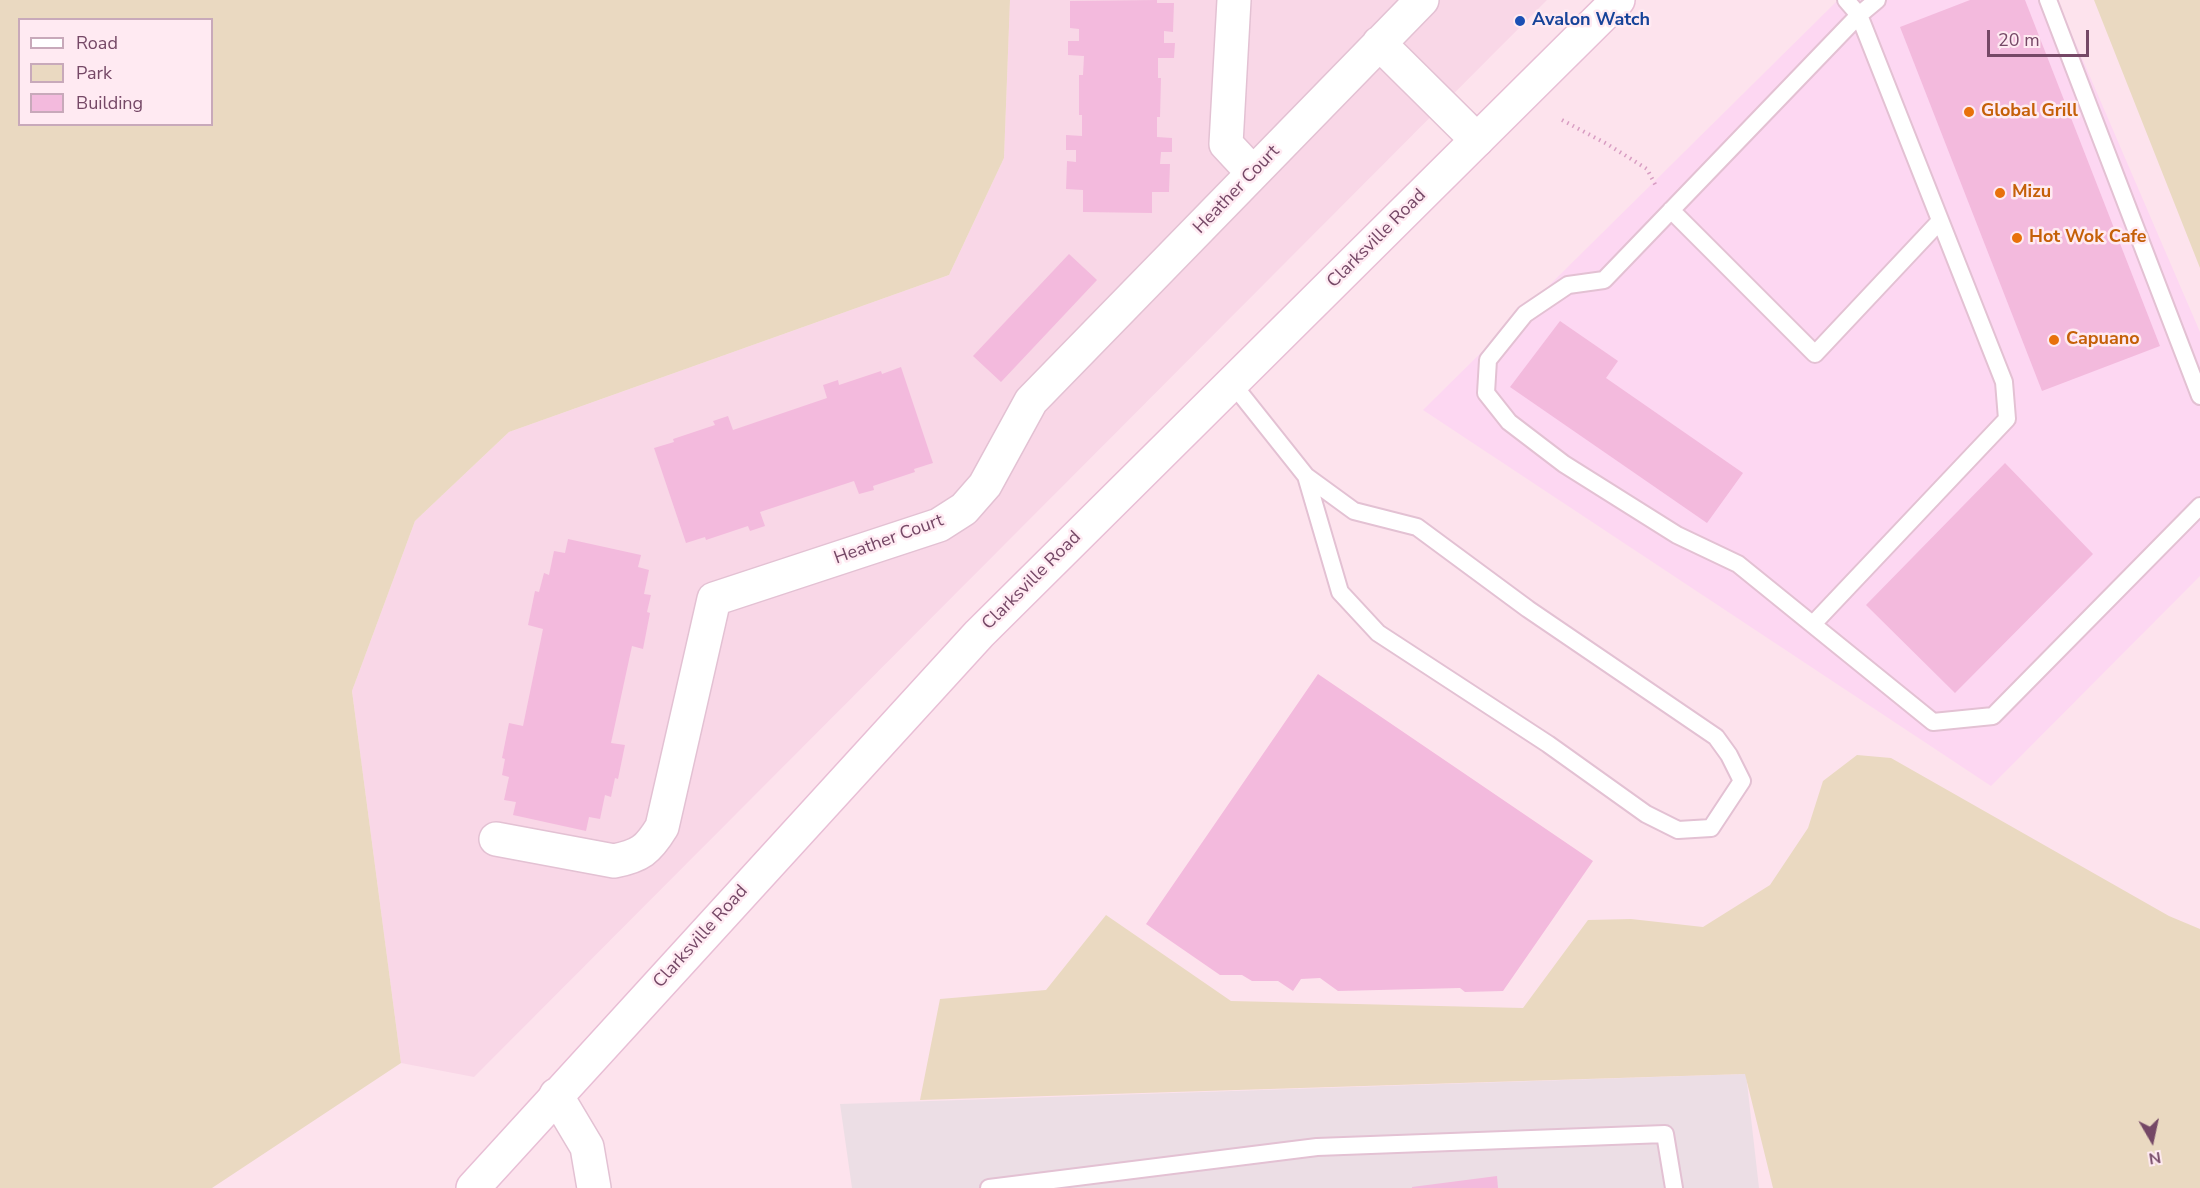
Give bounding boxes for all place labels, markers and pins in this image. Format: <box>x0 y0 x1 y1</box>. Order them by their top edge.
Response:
place label: Avalon Watch <box>1532 10 1650 32</box>
marker: Avalon Watch <box>1513 14 1527 28</box>
place label: Global Grill <box>1981 101 2078 123</box>
marker: Global Grill <box>1962 105 1976 119</box>
place label: Mizu <box>2012 182 2051 204</box>
marker: Mizu <box>1993 186 2007 200</box>
place label: Hot Wok Cafe <box>2029 227 2147 249</box>
marker: Hot Wok Cafe <box>2010 231 2024 245</box>
place label: Capuano <box>2066 329 2140 351</box>
marker: Capuano <box>2047 333 2061 347</box>

